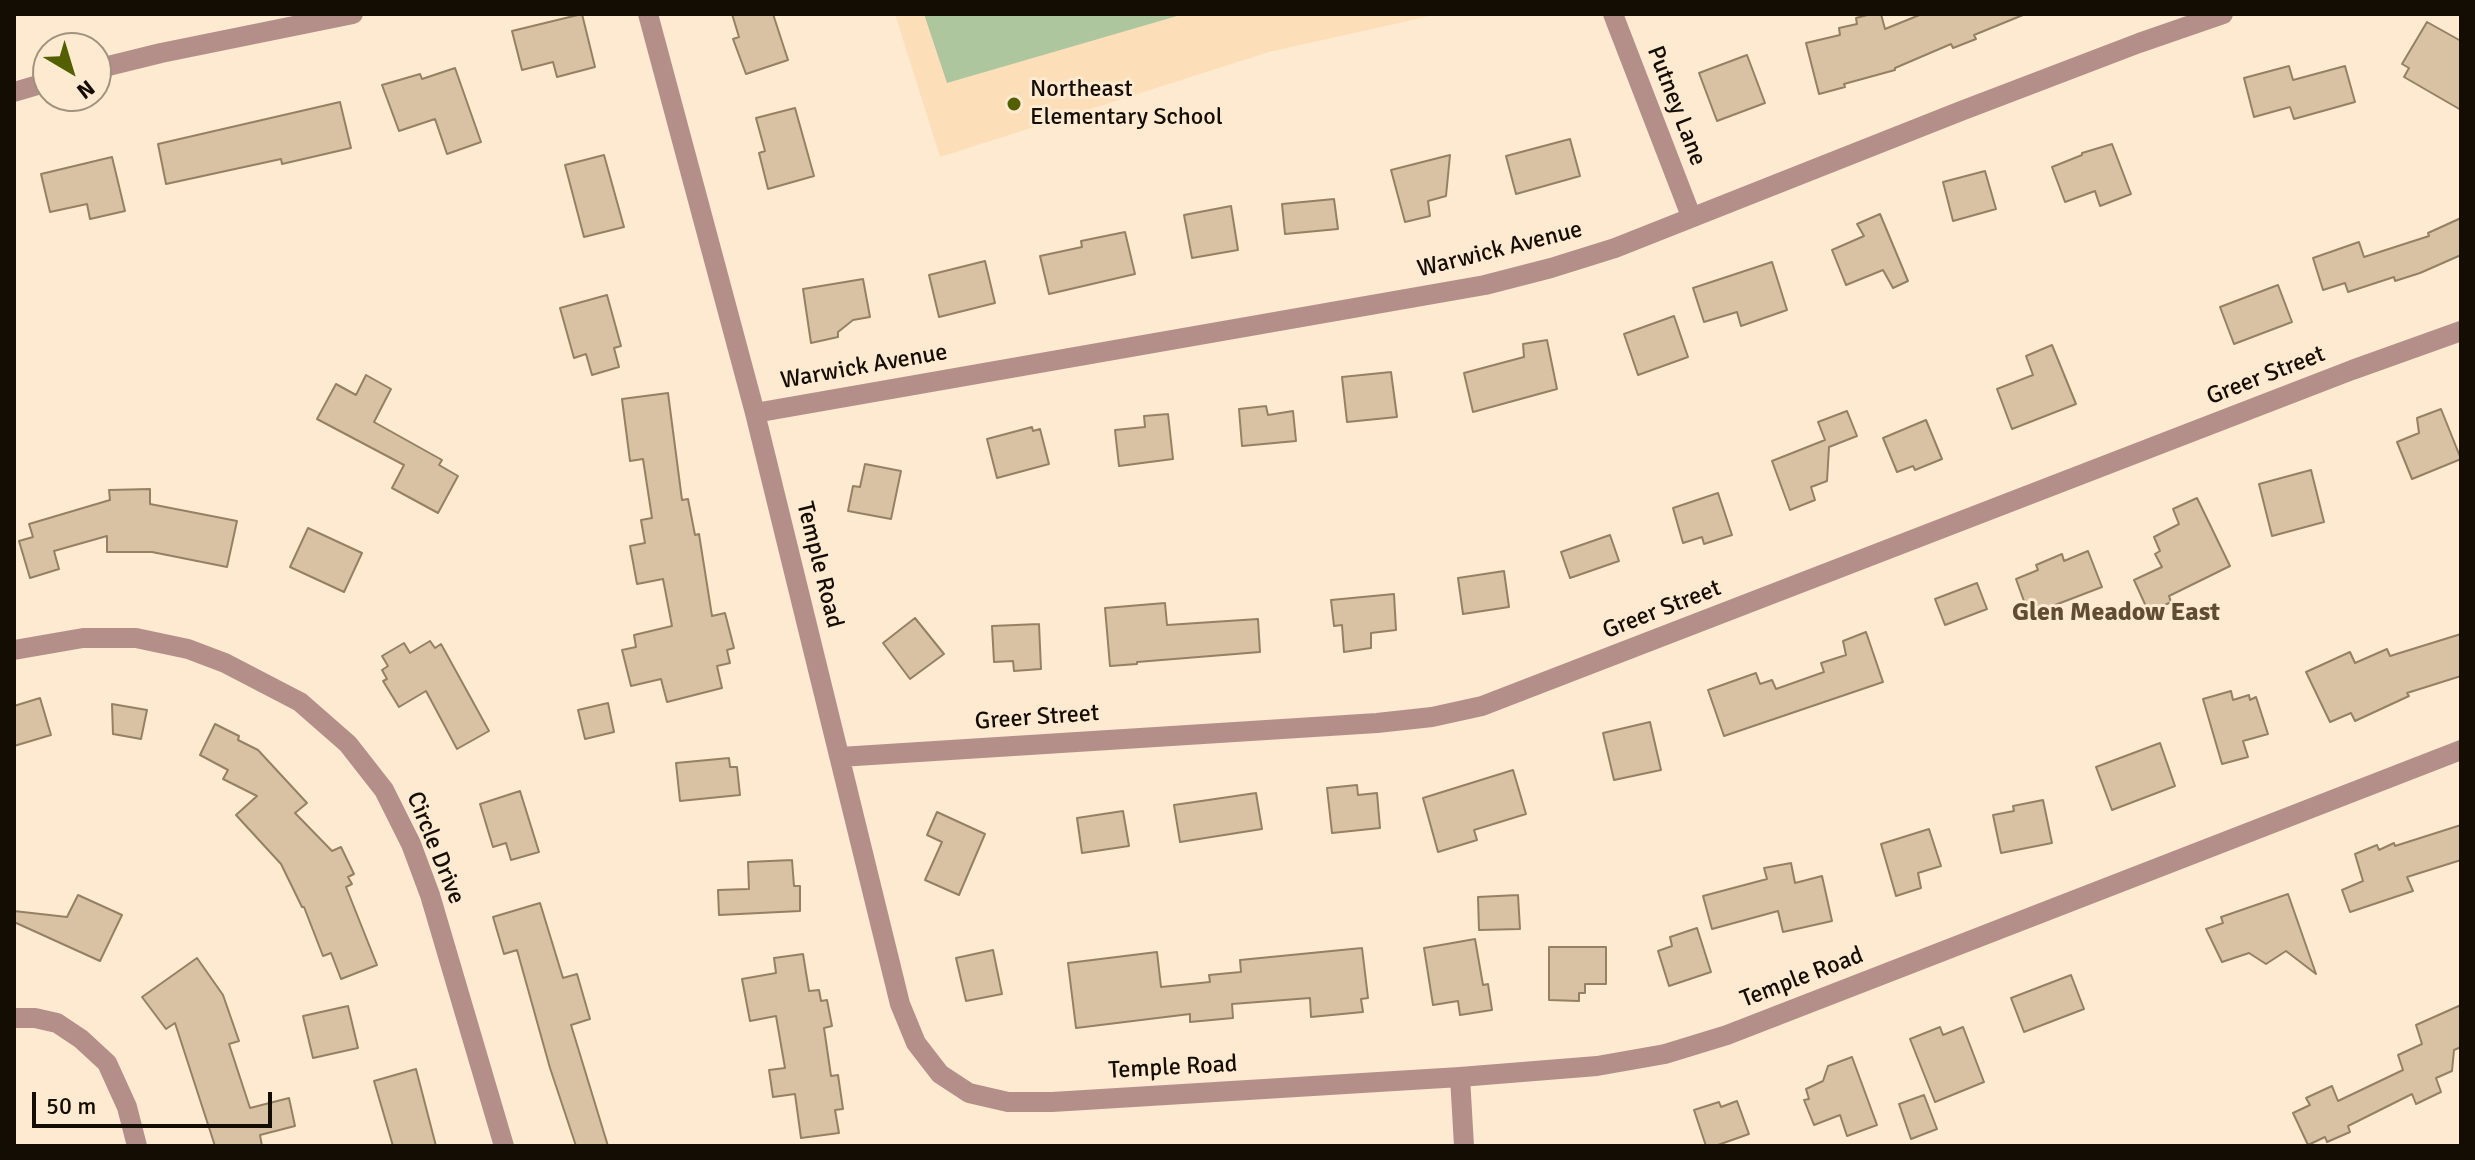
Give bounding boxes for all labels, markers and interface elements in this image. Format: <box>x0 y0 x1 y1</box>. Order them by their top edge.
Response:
north arrow <box>32 32 112 112</box>
street label: Putney Lane <box>1640 42 1712 170</box>
text: N <box>72 74 100 105</box>
place label: Northeast Elementary School <box>1030 76 1223 132</box>
marker: Northeast Elementary School <box>1005 95 1023 113</box>
street label: Warwick Avenue <box>1415 216 1585 284</box>
street label: Warwick Avenue <box>778 338 950 396</box>
street label: Greer Street <box>2203 340 2329 412</box>
street label: Temple Road <box>789 499 849 631</box>
street label: Greer Street <box>1599 574 1725 646</box>
district label: Glen Meadow East <box>2012 597 2220 629</box>
street label: Greer Street <box>974 699 1100 737</box>
street label: Circle Drive <box>399 788 471 908</box>
street label: Temple Road <box>1737 941 1867 1015</box>
street label: Temple Road <box>1108 1050 1238 1086</box>
scale bar <box>36 1076 276 1126</box>
text: 50 m <box>46 1091 96 1121</box>

